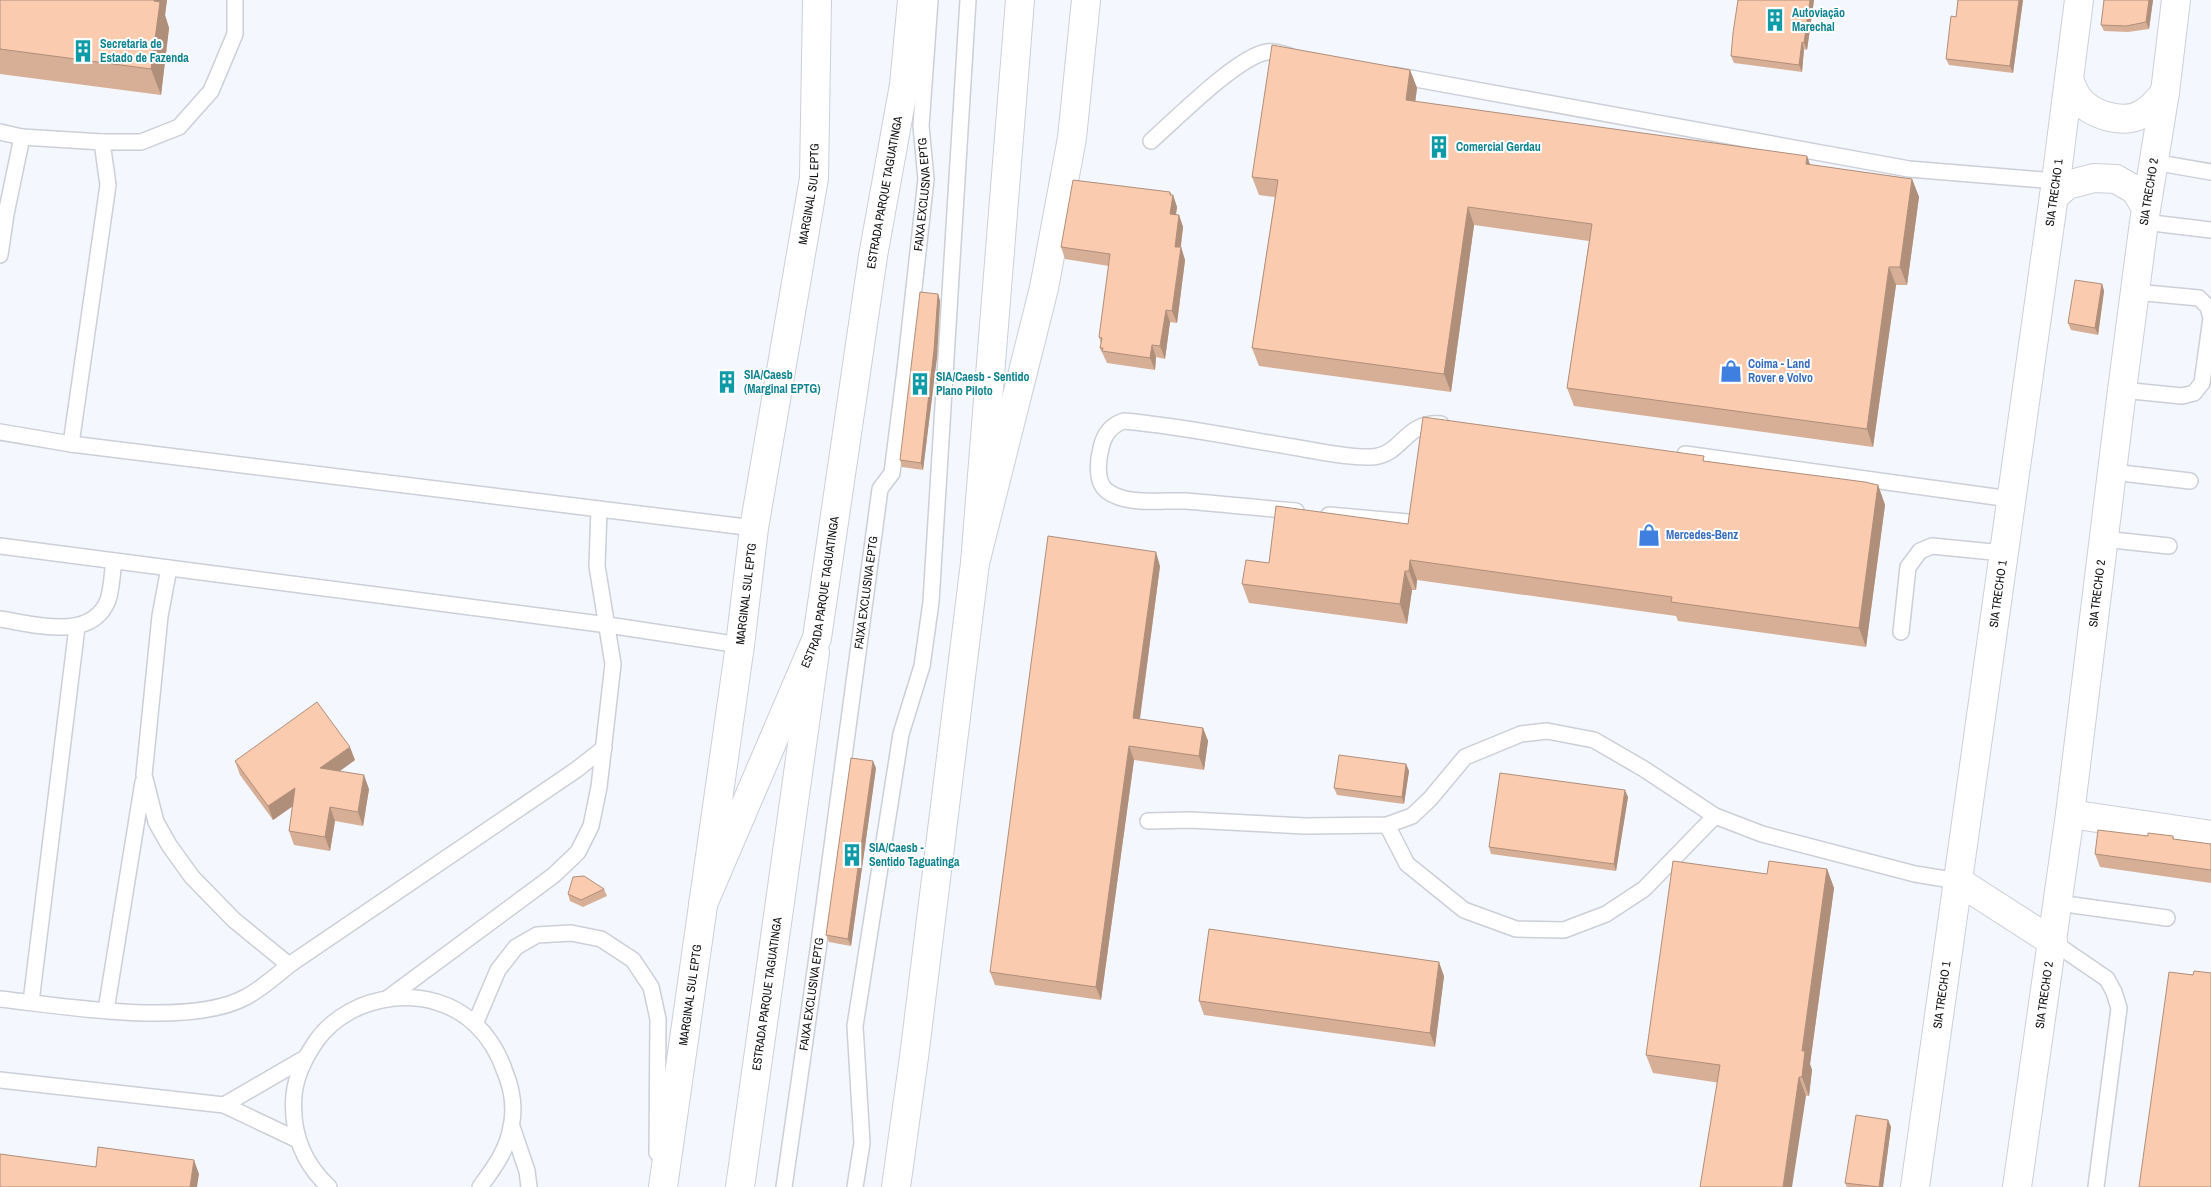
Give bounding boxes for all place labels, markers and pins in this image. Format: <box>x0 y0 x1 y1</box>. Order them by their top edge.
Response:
place label: Autoviação Marechal <box>1792 5 1845 35</box>
building icon: Autoviação Marechal <box>1762 7 1788 33</box>
place label: Secretaria de Estado de Fazenda <box>100 36 189 66</box>
building icon: Secretaria de Estado de Fazenda <box>70 38 96 64</box>
building icon: Comercial Gerdau <box>1426 134 1452 160</box>
place label: Comercial Gerdau <box>1456 139 1541 155</box>
place label: Coima - Land Rover e Volvo <box>1748 356 1813 386</box>
shop icon: Coima - Land Rover e Volvo <box>1718 358 1744 384</box>
place label: SIA/Caesb (Marginal EPTG) <box>744 367 821 397</box>
building icon: SIA/Caesb (Marginal EPTG) <box>714 369 740 395</box>
place label: SIA/Caesb - Sentido Plano Piloto <box>936 369 1030 399</box>
building icon: SIA/Caesb - Sentido Plano Piloto <box>907 371 933 397</box>
shop icon: Mercedes-Benz <box>1636 522 1662 548</box>
place label: Mercedes-Benz <box>1666 527 1738 543</box>
place label: SIA/Caesb - Sentido Taguatinga <box>869 840 960 870</box>
building icon: SIA/Caesb - Sentido Taguatinga <box>839 842 865 868</box>

